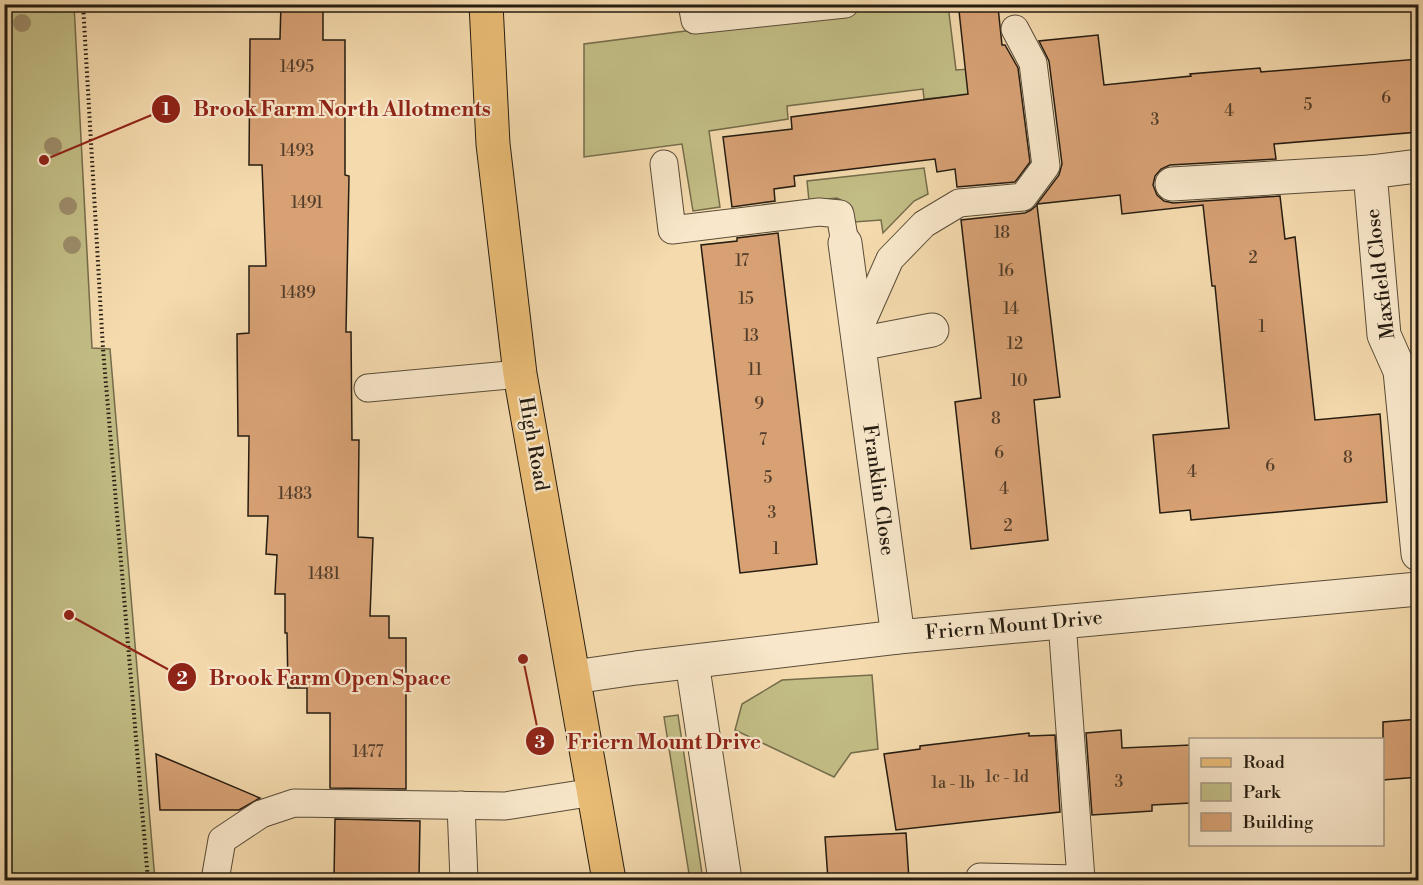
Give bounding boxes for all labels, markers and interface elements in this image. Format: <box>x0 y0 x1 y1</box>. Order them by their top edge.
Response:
house number: 1495 <box>280 57 314 77</box>
house number: 6 <box>1381 88 1391 108</box>
callout: Brook Farm North Allotments <box>151 89 503 128</box>
house number: 5 <box>1304 95 1313 115</box>
text: Brook Farm North Allotments <box>193 97 491 123</box>
text: 1 <box>162 98 171 121</box>
house number: 4 <box>1224 101 1234 121</box>
house number: 3 <box>1151 110 1160 130</box>
house number: 1493 <box>280 141 314 161</box>
house number: 1491 <box>291 193 323 213</box>
street label: Maxfield Close <box>1361 207 1401 341</box>
house number: 18 <box>994 223 1010 243</box>
house number: 2 <box>1248 248 1258 268</box>
house number: 17 <box>735 251 749 271</box>
house number: 16 <box>998 261 1014 281</box>
house number: 1489 <box>280 283 316 303</box>
house number: 15 <box>738 289 754 309</box>
house number: 14 <box>1003 299 1019 319</box>
house number: 1 <box>1259 317 1266 337</box>
house number: 13 <box>743 326 759 346</box>
house number: 12 <box>1007 334 1023 354</box>
house number: 11 <box>748 360 762 380</box>
house number: 10 <box>1011 371 1028 391</box>
house number: 9 <box>754 394 764 414</box>
street label: High Road <box>512 395 554 494</box>
house number: 8 <box>991 409 1001 429</box>
street label: Franklin Close <box>856 423 900 557</box>
house number: 7 <box>759 430 767 450</box>
house number: 6 <box>994 443 1004 463</box>
house number: 8 <box>1343 448 1353 468</box>
house number: 6 <box>1265 456 1275 476</box>
house number: 4 <box>1187 462 1197 482</box>
house number: 5 <box>764 468 773 488</box>
house number: 4 <box>999 479 1009 499</box>
house number: 1483 <box>278 484 312 504</box>
house number: 3 <box>768 503 777 523</box>
house number: 2 <box>1003 516 1013 536</box>
house number: 1 <box>773 539 780 559</box>
house number: 1481 <box>308 564 340 584</box>
street label: Friern Mount Drive <box>924 606 1104 646</box>
callout: Brook Farm Open Space <box>167 658 463 697</box>
text: Brook Farm Open Space <box>209 666 451 692</box>
text: 2 <box>176 667 188 690</box>
callout: Friern Mount Drive <box>525 722 773 761</box>
text: Friern Mount Drive <box>567 730 761 756</box>
text: 3 <box>535 731 546 754</box>
legend <box>1189 738 1384 846</box>
house number: 1477 <box>352 742 384 762</box>
text: Road <box>1243 751 1286 774</box>
house number: 1c - 1d <box>985 767 1029 787</box>
house number: 3 <box>1115 772 1124 792</box>
house number: 1a - 1b <box>931 773 975 793</box>
text: Park <box>1243 781 1282 804</box>
text: Building <box>1242 811 1314 834</box>

